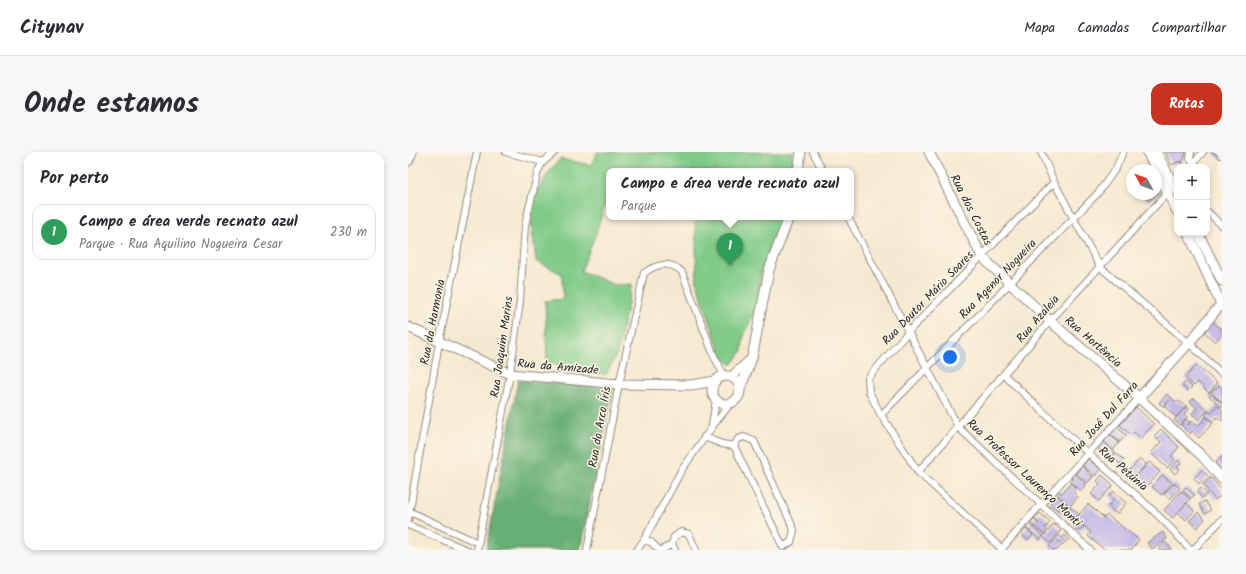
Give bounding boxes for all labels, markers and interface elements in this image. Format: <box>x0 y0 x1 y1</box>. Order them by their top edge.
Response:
text: Citynav <box>20 13 83 43</box>
text: Mapa <box>1024 17 1055 39</box>
text: Camadas <box>1077 17 1129 39</box>
text: Compartilhar <box>1151 17 1226 39</box>
text: Onde estamos <box>24 82 199 127</box>
button: Rotas <box>1151 83 1222 125</box>
north arrow <box>1126 164 1162 200</box>
map controls <box>1174 164 1210 236</box>
button: + <box>1174 164 1210 200</box>
text: Por perto <box>40 165 109 192</box>
popup <box>606 168 854 220</box>
street label: Rua dos Costas <box>945 171 997 249</box>
text: Campo e área verde recnato azul <box>621 172 839 196</box>
text: Parque <box>621 196 656 217</box>
button: − <box>1174 200 1210 236</box>
text: Campo e área verde recnato azul <box>79 210 298 234</box>
text: 1 <box>52 222 56 243</box>
text: 230 m <box>330 222 367 243</box>
pin: 1 <box>717 233 743 266</box>
text: Parque · Rua Aquilino Nogueira Cesar <box>79 234 282 255</box>
street label: Rua Agenor Nogueira <box>955 234 1042 323</box>
street label: Rua Doutor Mário Soares <box>878 246 978 350</box>
street label: Rua da Harmonia <box>415 277 451 367</box>
street label: Rua Azaleia <box>1012 291 1065 347</box>
street label: Rua Joaquim Marins <box>485 295 519 399</box>
street label: Rua Hortência <box>1060 312 1126 373</box>
your location <box>940 347 960 367</box>
street label: Rua da Amizade <box>516 354 600 380</box>
street label: Rua José Dal Farra <box>1065 377 1143 461</box>
street label: Rua do Arco Íris <box>584 385 616 469</box>
street label: Rua Professor Lourenço Monti <box>962 414 1087 532</box>
street label: Rua Petúnia <box>1094 442 1152 496</box>

